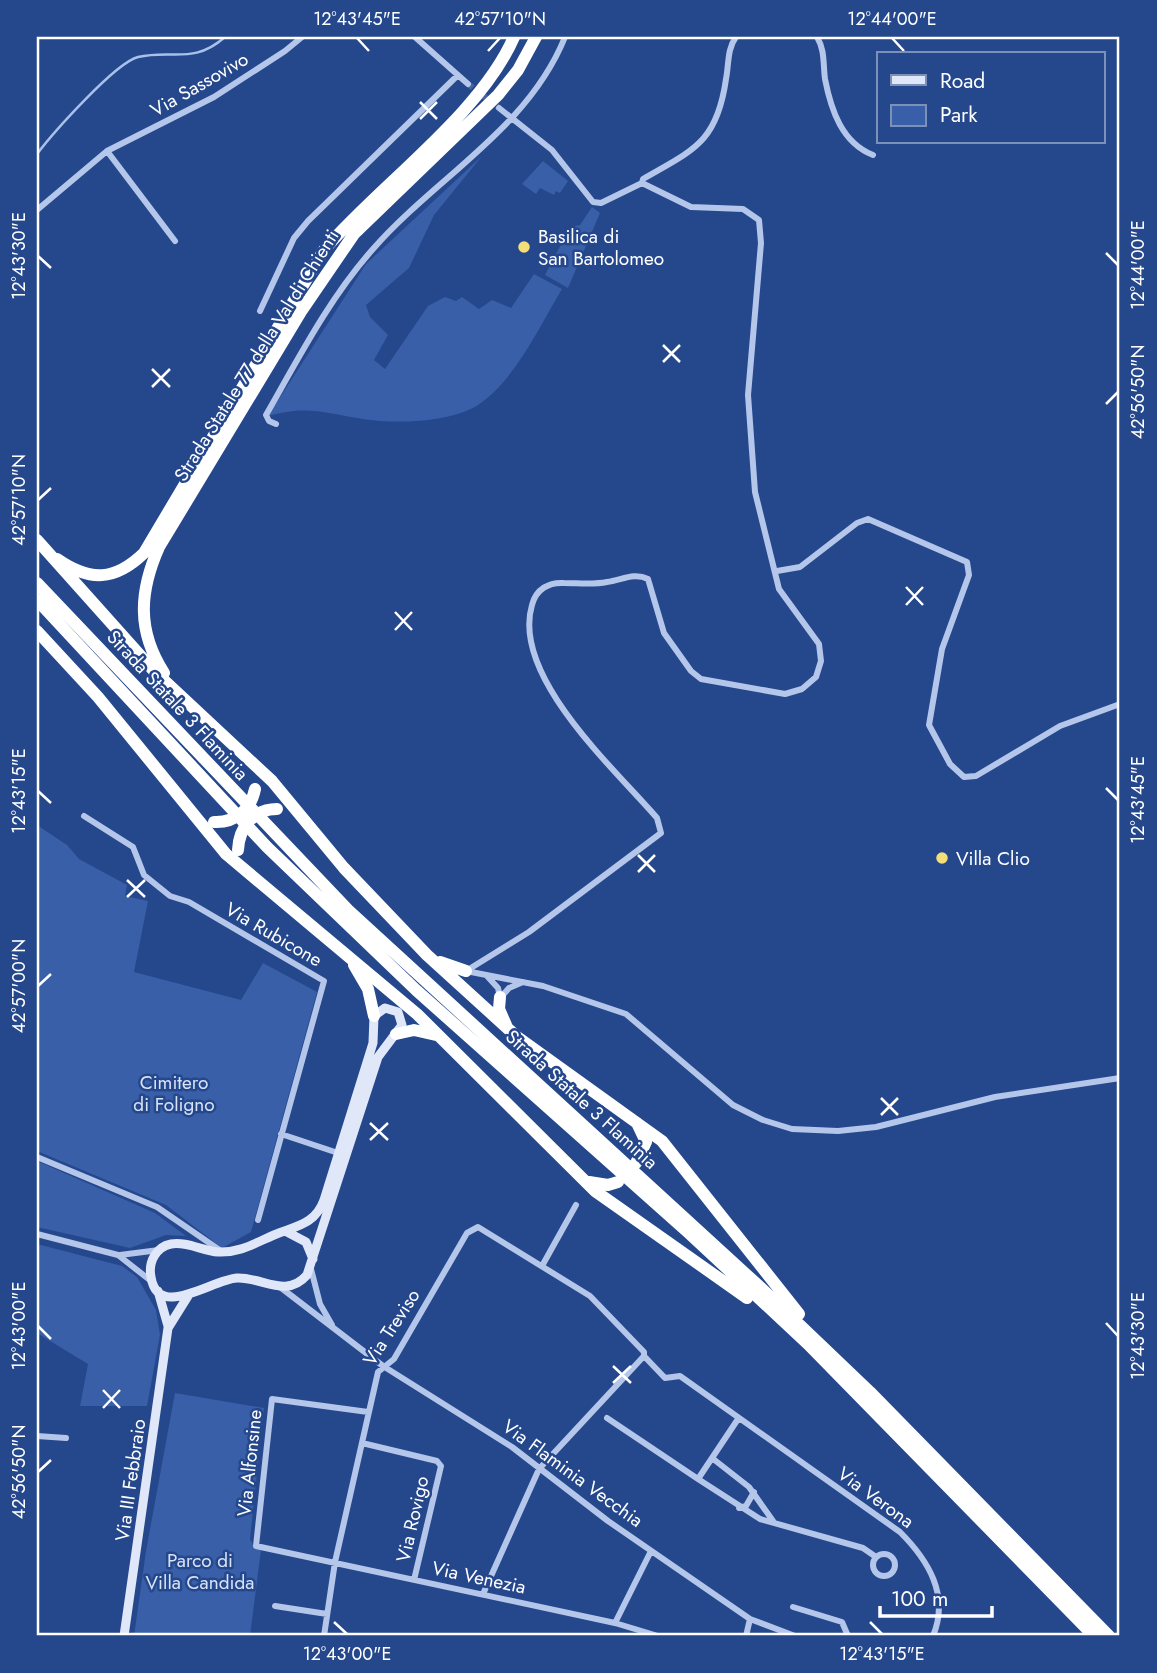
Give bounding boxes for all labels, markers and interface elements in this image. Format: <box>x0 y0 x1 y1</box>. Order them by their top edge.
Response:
text: 12°43'45"E <box>313 6 401 32</box>
text: 42°57'10"N <box>454 6 546 32</box>
text: 12°44'00"E <box>847 6 937 32</box>
street label: Via Sassovivo <box>145 45 253 123</box>
legend <box>877 52 1104 144</box>
text: Road <box>940 66 985 96</box>
text: Park <box>940 100 978 130</box>
text: 12°43'30"E <box>6 212 32 300</box>
text: 12°44'00"E <box>1125 220 1151 310</box>
place label: Basilica di San Bartolomeo <box>538 223 664 272</box>
street label: Strada Statale 77 della Val di Chienti <box>168 224 345 486</box>
marker: Basilica di San Bartolomeo <box>516 239 532 255</box>
text: 42°56'50"N <box>1125 345 1151 439</box>
text: 42°57'10"N <box>6 454 32 546</box>
street label: Strada Statale 3 Flaminia <box>101 624 255 787</box>
text: 12°43'15"E <box>6 748 32 834</box>
text: 12°43'45"E <box>1125 756 1151 844</box>
place label: Villa Clio <box>956 845 1030 872</box>
marker: Villa Clio <box>934 850 950 866</box>
street label: Via Rubicone <box>220 896 327 973</box>
text: 42°57'00"N <box>6 939 32 1033</box>
street label: Strada Statale 3 Flaminia <box>499 1023 664 1175</box>
park label: Cimitero di Foligno <box>133 1069 215 1118</box>
text: 12°43'00"E <box>6 1282 32 1370</box>
street label: Via Treviso <box>356 1284 426 1371</box>
text: 12°43'30"E <box>1125 1292 1151 1380</box>
street label: Via Alfonsine <box>230 1408 269 1518</box>
street label: Via Flaminia Vecchia <box>497 1413 649 1534</box>
street label: Via III Febbraio <box>109 1417 152 1543</box>
text: 42°56'50"N <box>6 1425 32 1519</box>
street label: Via Verona <box>832 1460 920 1534</box>
street label: Via Rovigo <box>389 1473 435 1565</box>
park label: Parco di Villa Candida <box>146 1547 254 1596</box>
street label: Via Venezia <box>429 1554 528 1601</box>
scale bar <box>880 1575 992 1619</box>
text: 100 m <box>891 1584 948 1614</box>
text: 12°43'00"E <box>303 1641 391 1667</box>
text: 12°43'15"E <box>839 1641 925 1667</box>

